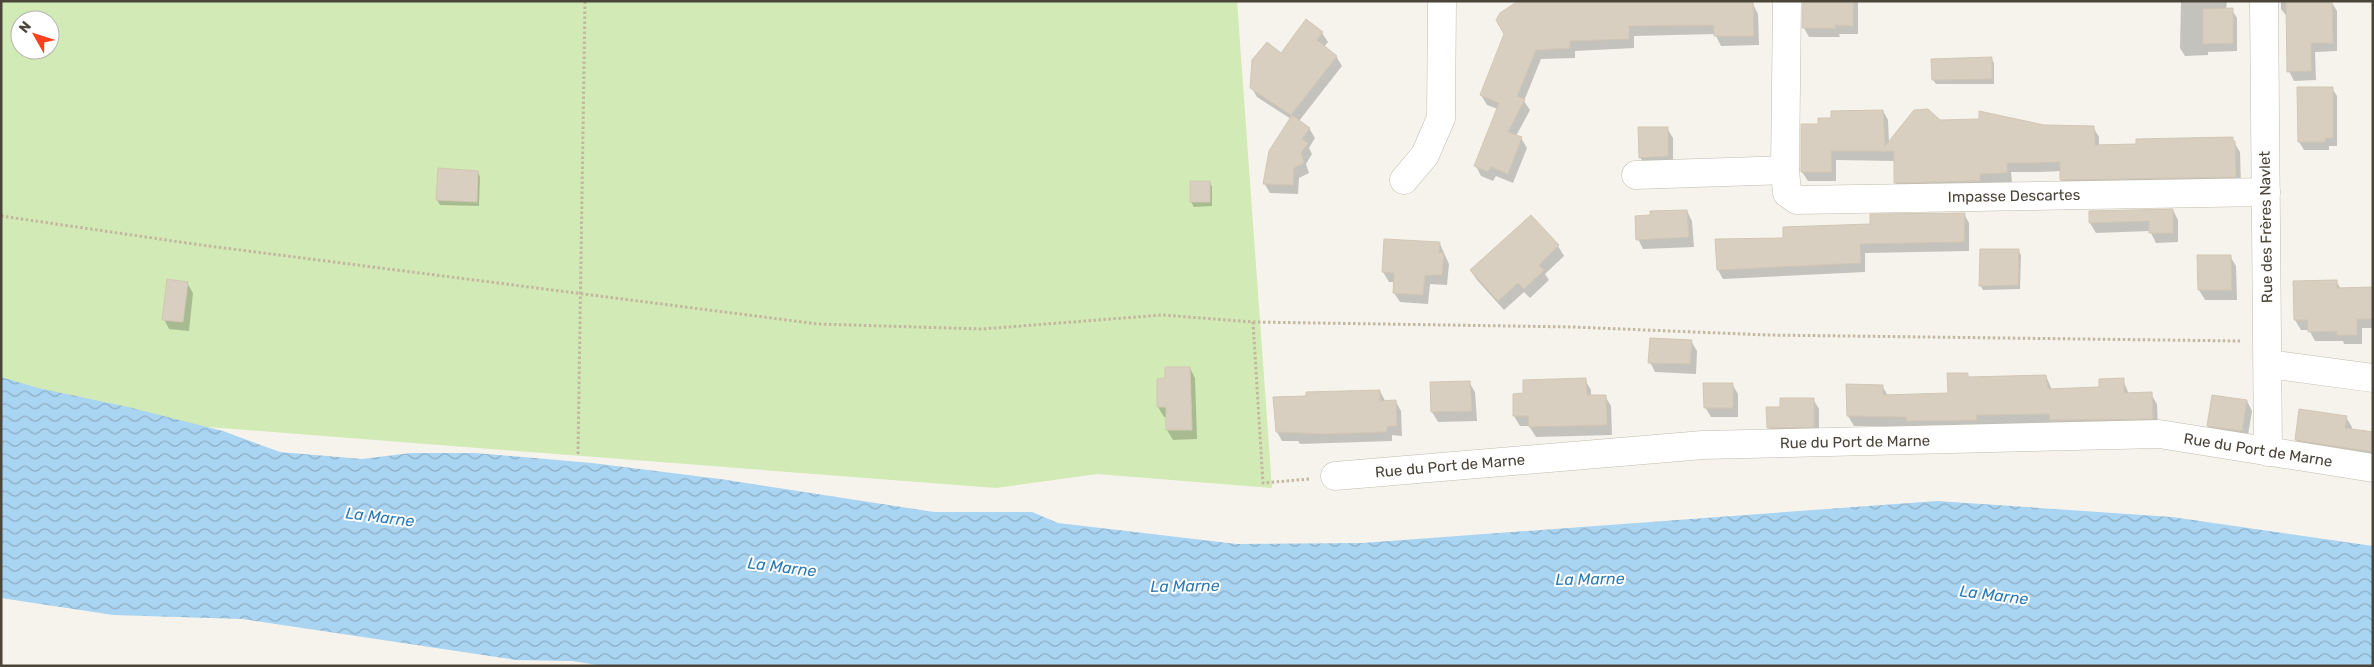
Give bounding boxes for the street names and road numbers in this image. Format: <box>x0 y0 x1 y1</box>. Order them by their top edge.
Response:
street label: Rue des Frères Navlet <box>2256 151 2276 303</box>
street label: Impasse Descartes <box>1948 186 2081 206</box>
street label: Rue du Port de Marne <box>2182 429 2334 471</box>
street label: Rue du Port de Marne <box>1780 432 1930 452</box>
street label: Rue du Port de Marne <box>1374 450 1526 482</box>

